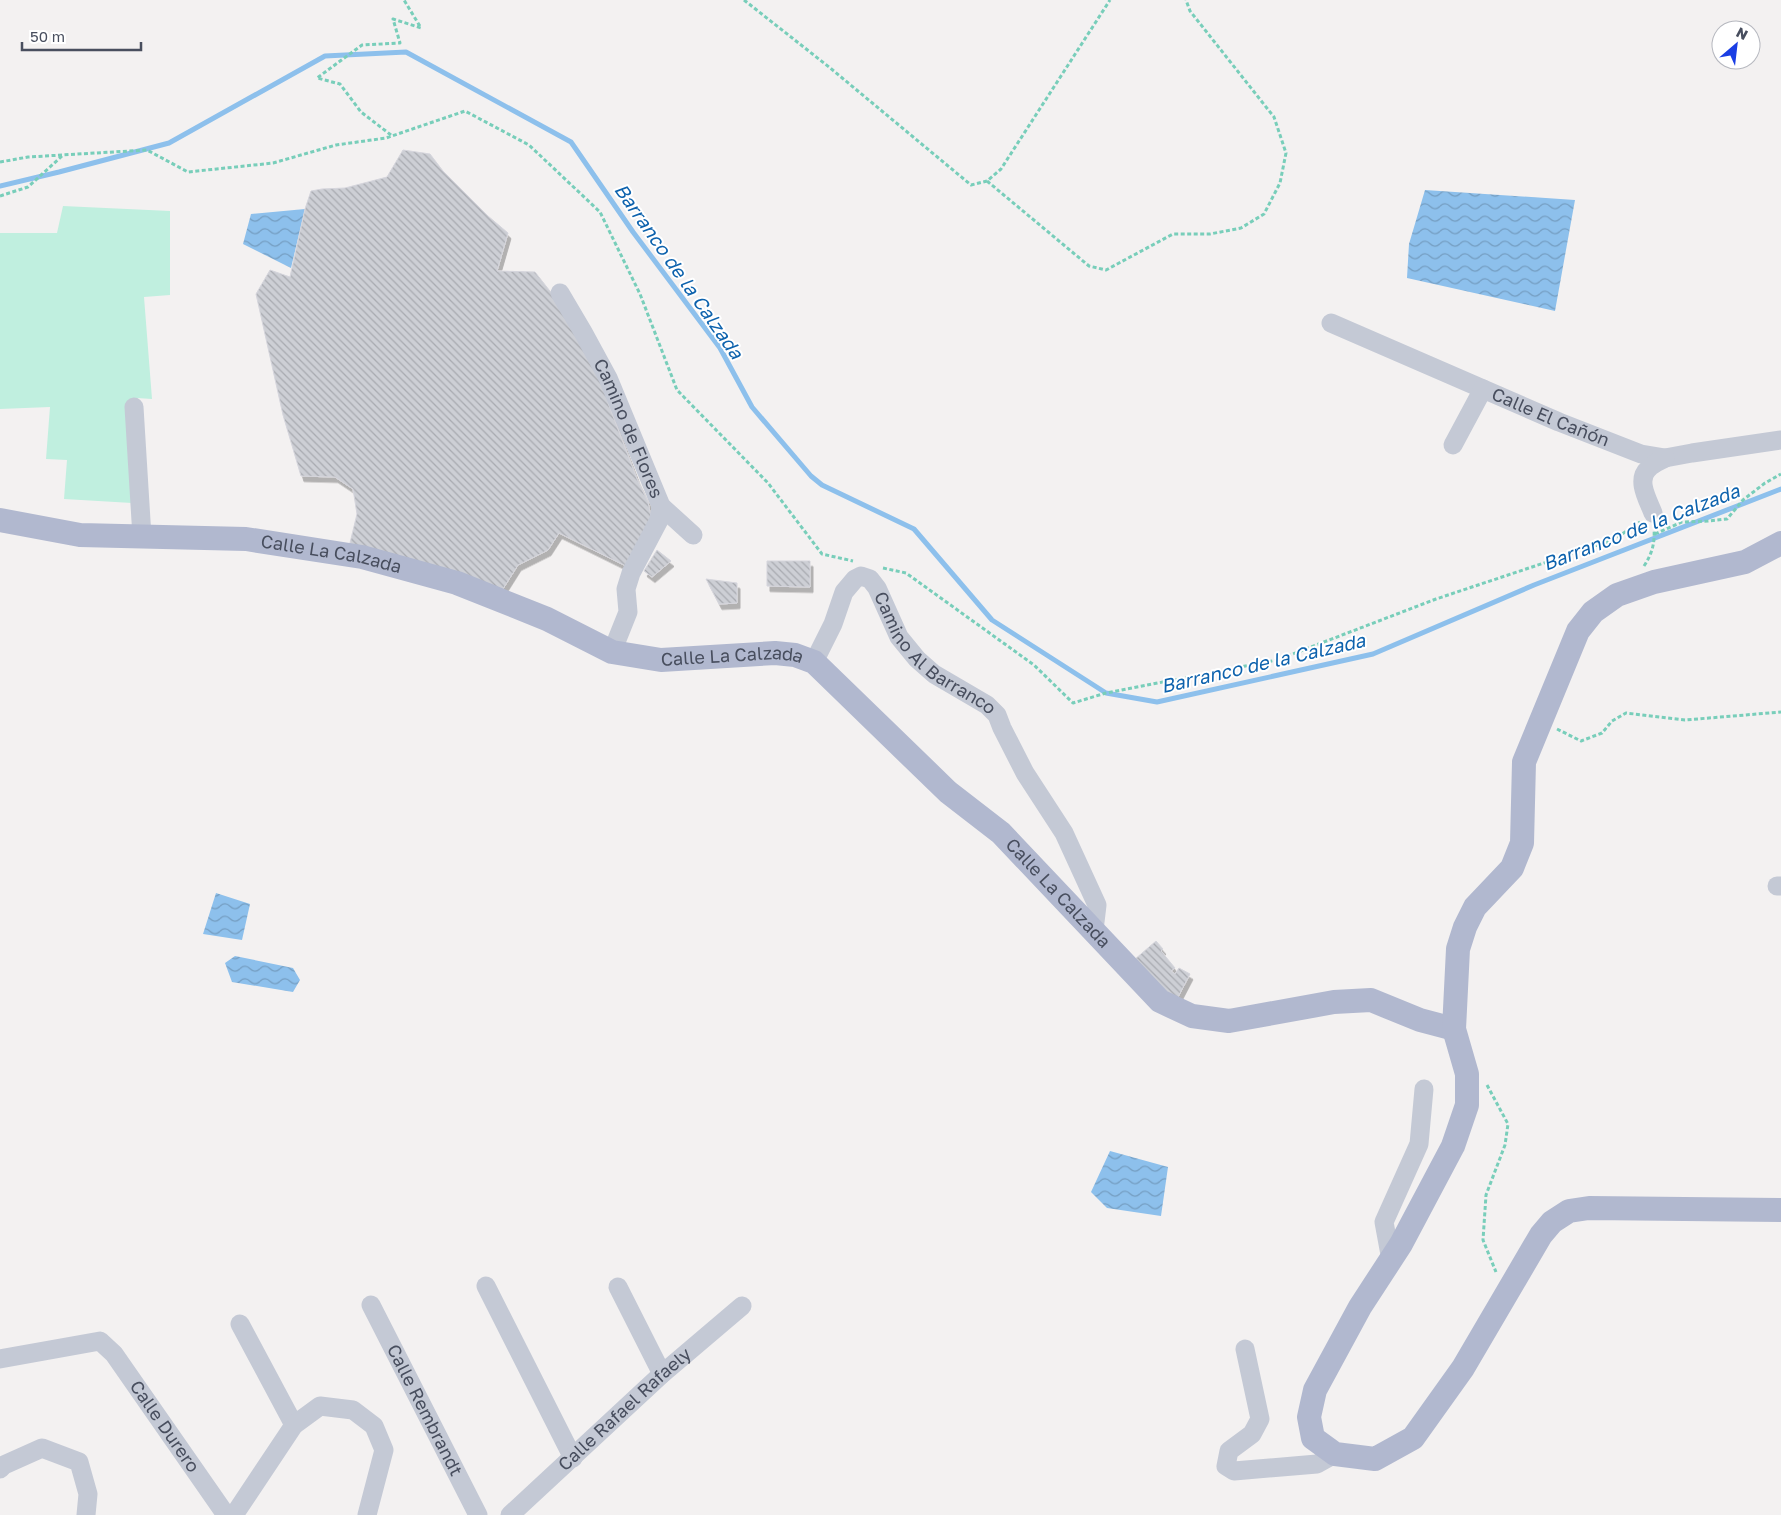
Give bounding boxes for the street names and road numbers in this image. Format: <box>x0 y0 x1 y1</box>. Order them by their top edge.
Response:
street label: Camino de Flores <box>589 354 668 501</box>
street label: Calle El Cañón <box>1489 382 1613 451</box>
street label: Calle La Calzada <box>259 529 404 577</box>
street label: Camino Al Barranco <box>870 588 1002 718</box>
street label: Calle La Calzada <box>660 641 807 670</box>
street label: Calle La Calzada <box>1002 833 1116 952</box>
street label: Calle Rembrandt <box>383 1340 468 1479</box>
street label: Calle Rafael Rafaely <box>553 1342 695 1475</box>
street label: Calle Durero <box>126 1376 205 1476</box>

